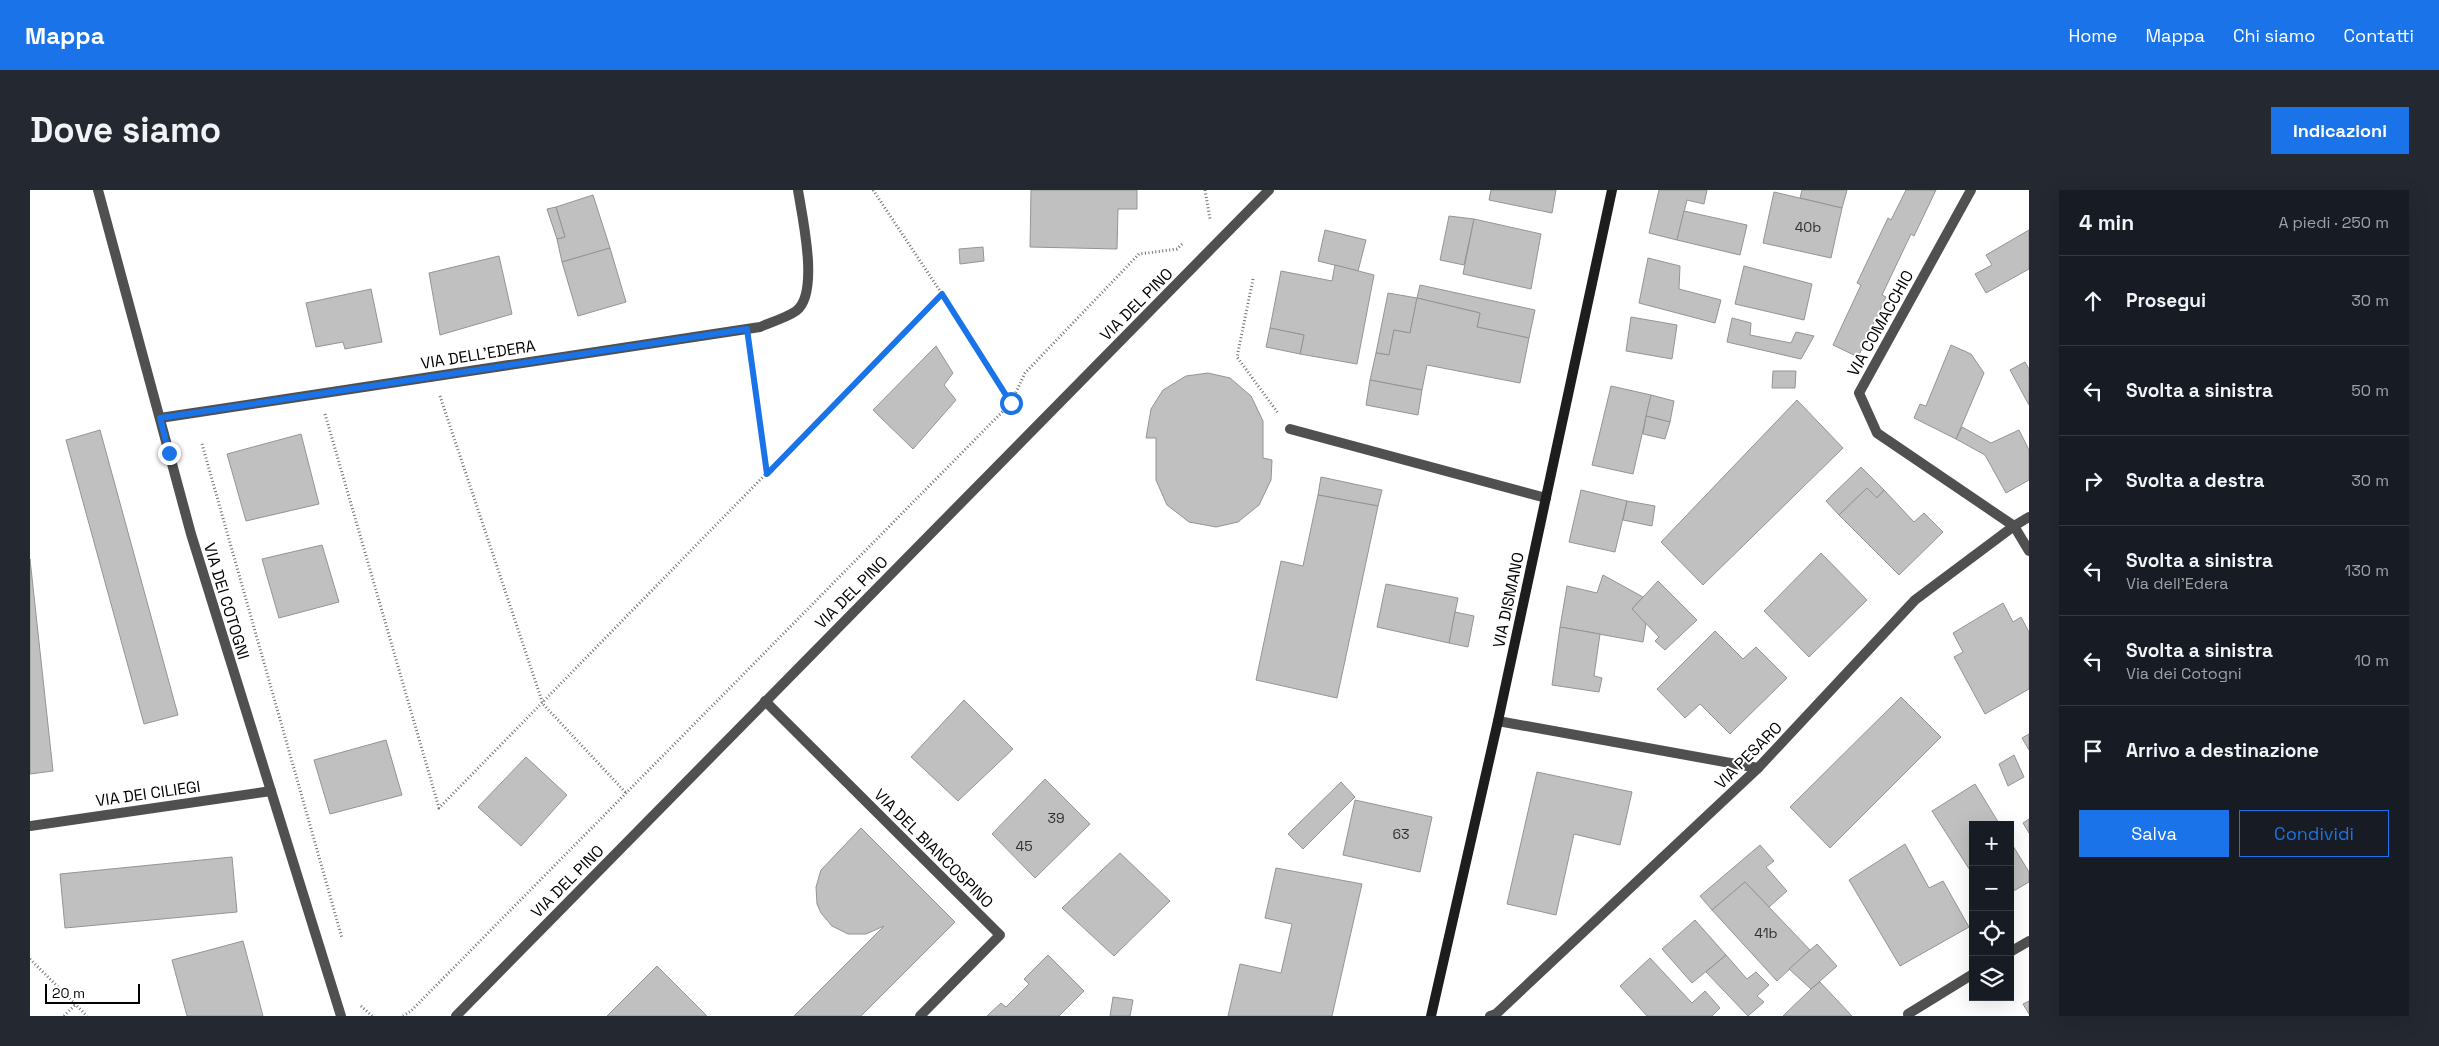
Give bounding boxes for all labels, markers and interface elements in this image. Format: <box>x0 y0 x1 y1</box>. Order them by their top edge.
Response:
text: Mappa <box>25 20 105 51</box>
text: Home <box>2068 24 2118 47</box>
text: Mappa <box>2146 24 2205 47</box>
text: Chi siamo <box>2233 24 2315 47</box>
text: Contatti <box>2343 24 2414 47</box>
button: Indicazioni <box>2271 107 2409 154</box>
text: Dove siamo <box>30 108 221 152</box>
text: 4 min <box>2079 209 2134 236</box>
text: A piedi · 250 m <box>2279 212 2389 233</box>
house number: 40b <box>1795 218 1821 236</box>
street label: VIA DEL PINO <box>1095 263 1177 345</box>
street label: VIA COMACCHIO <box>1843 266 1918 380</box>
icon: ahead <box>2079 287 2107 315</box>
text: Prosegui <box>2126 288 2206 313</box>
text: 30 m <box>2351 290 2389 311</box>
street label: VIA DELL'EDERA <box>419 335 537 374</box>
icon: left <box>2079 377 2107 405</box>
text: Svolta a sinistra <box>2126 378 2273 403</box>
text: 50 m <box>2351 380 2389 401</box>
route start <box>1000 392 1023 415</box>
route end <box>158 442 181 465</box>
icon: right <box>2079 467 2107 495</box>
text: Svolta a destra <box>2126 468 2264 493</box>
text: 30 m <box>2351 470 2389 491</box>
street label: VIA DEI COTOGNI <box>199 540 254 662</box>
text: Svolta a sinistra <box>2126 548 2273 573</box>
street label: VIA DISMANO <box>1488 550 1529 650</box>
street label: VIA DEL PINO <box>810 551 892 633</box>
icon: left <box>2079 557 2107 585</box>
text: 130 m <box>2345 560 2389 581</box>
text: Via dell'Edera <box>2126 573 2229 594</box>
text: Svolta a sinistra <box>2126 638 2273 663</box>
icon: left <box>2079 647 2107 675</box>
text: 10 m <box>2354 650 2389 671</box>
text: Via dei Cotogni <box>2126 663 2242 684</box>
street label: VIA PESARO <box>1710 717 1787 794</box>
icon: arrive <box>2079 737 2107 765</box>
text: Arrivo a destinazione <box>2126 738 2319 763</box>
street label: VIA DEI CILIEGI <box>94 776 202 811</box>
street label: VIA DEL BIANCOSPINO <box>869 784 998 913</box>
house number: 39 <box>1047 809 1065 827</box>
button: Salva <box>2079 810 2229 857</box>
button: Condividi <box>2239 810 2389 857</box>
map controls <box>1969 821 2014 1001</box>
button: + <box>1969 821 2014 866</box>
house number: 63 <box>1392 825 1410 843</box>
house number: 45 <box>1015 837 1033 855</box>
street label: VIA DEL PINO <box>526 840 608 922</box>
button: − <box>1969 866 2014 911</box>
button: locate <box>1969 911 2014 956</box>
house number: 41b <box>1754 924 1778 942</box>
button: layers <box>1969 956 2014 1001</box>
scale bar <box>45 981 140 1004</box>
text: 20 m <box>52 984 85 1002</box>

